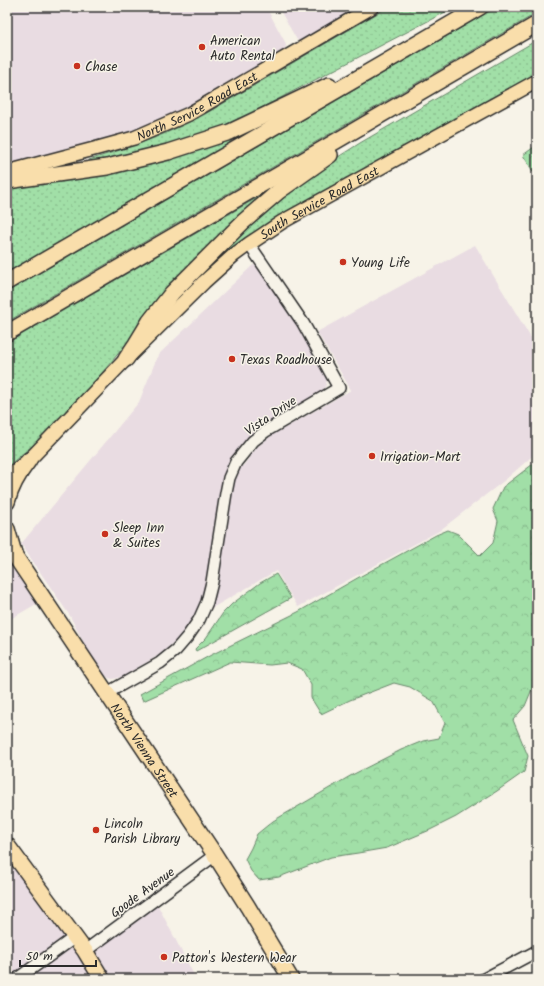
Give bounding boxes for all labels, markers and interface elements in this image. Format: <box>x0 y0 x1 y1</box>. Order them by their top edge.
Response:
place label: American Auto Rental <box>210 31 275 67</box>
marker: American Auto Rental <box>197 42 207 52</box>
place label: Chase <box>85 57 117 78</box>
marker: Chase <box>72 61 82 71</box>
street label: North Service Road East <box>133 67 263 148</box>
street label: South Service Road East <box>256 161 384 246</box>
place label: Young Life <box>351 253 410 274</box>
marker: Young Life <box>338 257 348 267</box>
place label: Texas Roadhouse <box>240 350 332 371</box>
marker: Texas Roadhouse <box>227 354 237 364</box>
street label: Vista Drive <box>241 391 301 441</box>
place label: Irrigation-Mart <box>380 447 462 468</box>
marker: Irrigation-Mart <box>367 451 377 461</box>
place label: Sleep Inn & Suites <box>113 518 164 554</box>
marker: Sleep Inn & Suites <box>100 529 110 539</box>
street label: North Vienna Street <box>104 699 184 803</box>
place label: Lincoln Parish Library <box>104 814 181 850</box>
marker: Lincoln Parish Library <box>91 825 101 835</box>
street label: Goode Avenue <box>106 862 180 924</box>
scale bar <box>20 942 96 968</box>
text: 50 m <box>26 947 53 966</box>
place label: Patton's Western Wear <box>172 948 297 969</box>
marker: Patton's Western Wear <box>159 952 169 962</box>

